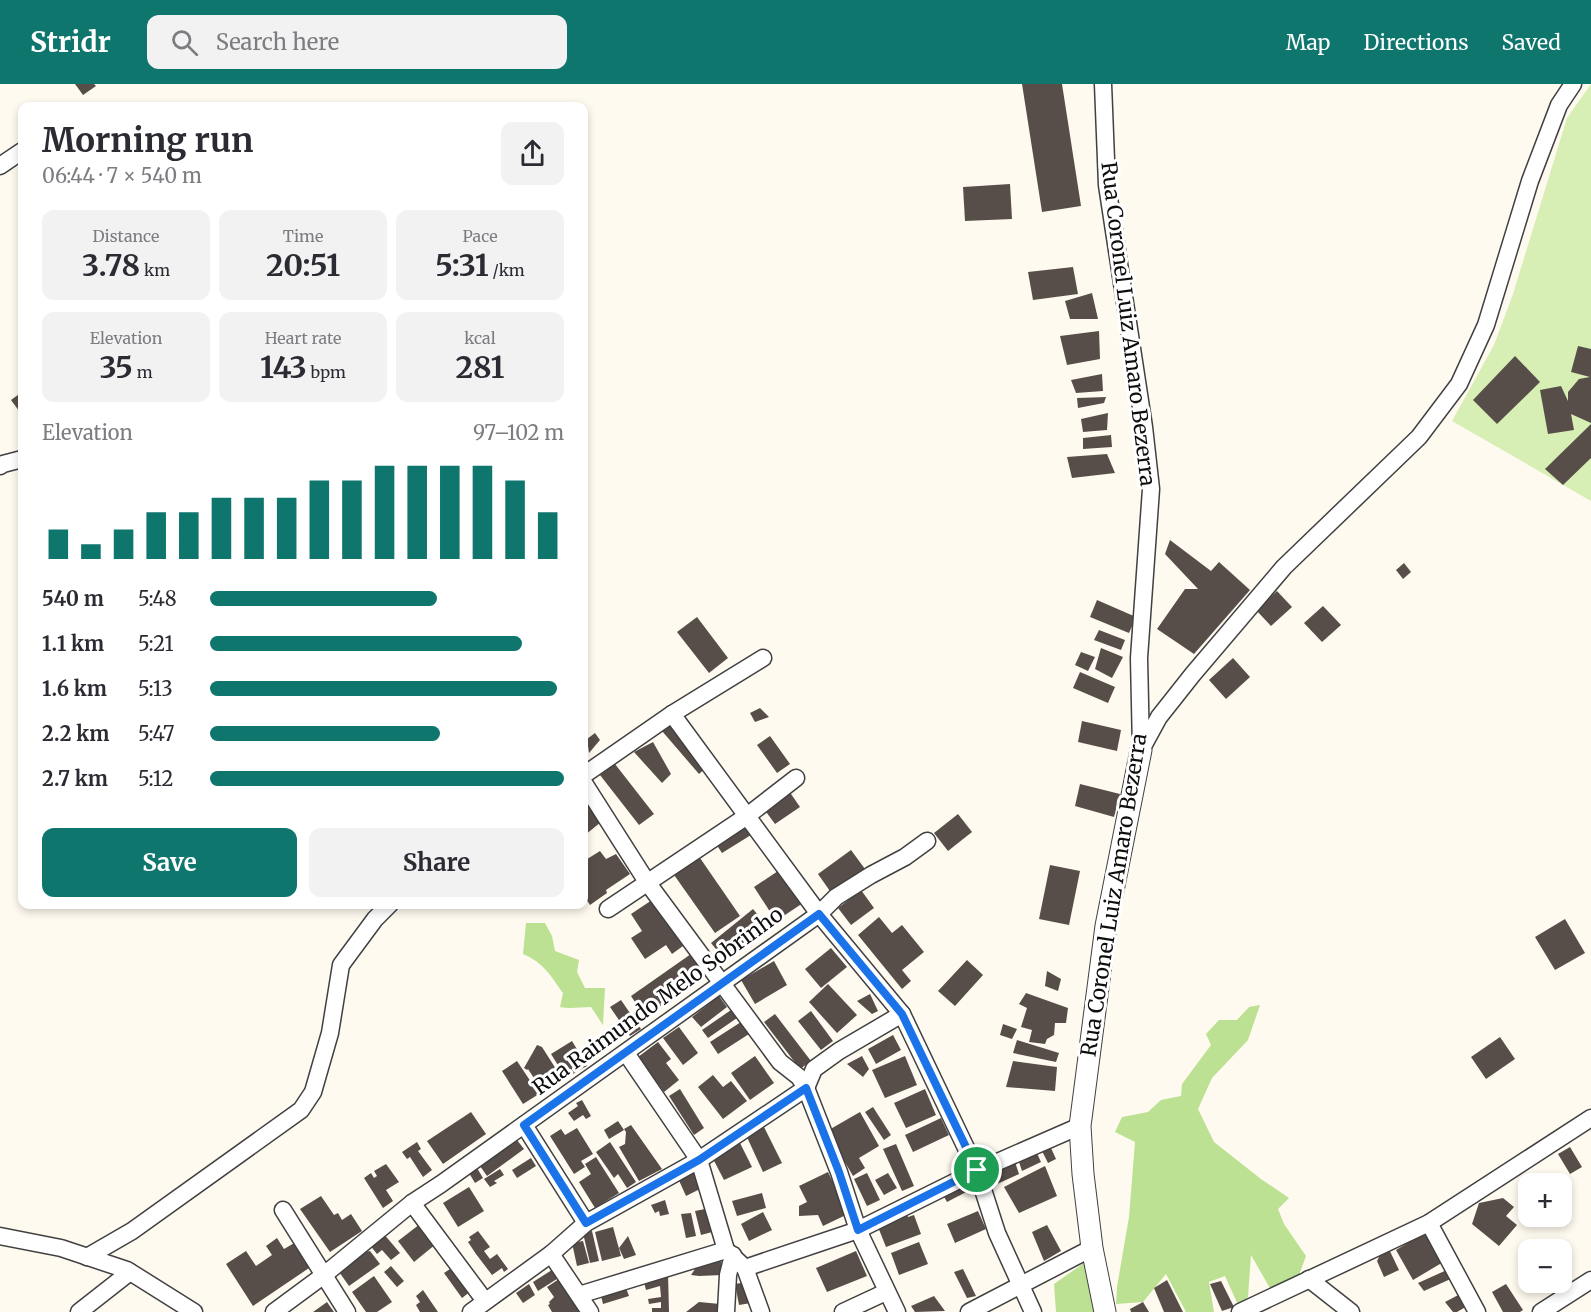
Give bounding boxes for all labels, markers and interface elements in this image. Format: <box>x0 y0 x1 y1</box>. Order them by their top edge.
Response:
search box <box>147 15 567 69</box>
text: Stridr <box>30 24 111 60</box>
icon: search <box>168 26 201 59</box>
text: Search here <box>216 28 339 56</box>
text: Map <box>1286 29 1330 56</box>
text: Directions <box>1363 29 1468 56</box>
text: Saved <box>1501 29 1561 56</box>
text: Morning run <box>42 120 253 161</box>
button: share <box>501 122 564 185</box>
street label: Rua Coronel Luiz Amaro Bezerra <box>1095 160 1162 488</box>
text: 06:44 · 7 × 540 m <box>42 163 202 188</box>
text: Distance <box>93 226 159 246</box>
text: Time <box>283 226 323 246</box>
text: Pace <box>463 226 498 246</box>
text: 3.78 <box>82 246 140 284</box>
text: 20:51 <box>266 246 340 284</box>
text: 5:31 <box>435 246 489 284</box>
text: km <box>140 260 170 280</box>
text: /km <box>489 260 525 280</box>
text: Elevation <box>90 328 162 348</box>
text: Heart rate <box>265 328 341 348</box>
text: kcal <box>464 328 496 348</box>
text: 35 <box>99 348 133 386</box>
text: 143 <box>260 348 307 386</box>
text: 281 <box>456 348 504 386</box>
text: m <box>133 362 153 382</box>
text: bpm <box>307 362 346 382</box>
text: Elevation <box>42 420 133 445</box>
text: 97–102 m <box>473 420 564 445</box>
text: 540 m <box>42 586 104 611</box>
text: 5:48 <box>138 586 177 611</box>
text: 1.1 km <box>42 631 104 656</box>
text: 5:21 <box>138 631 174 656</box>
text: 1.6 km <box>42 676 107 701</box>
text: 5:13 <box>138 676 173 701</box>
text: 2.2 km <box>42 721 109 746</box>
text: 5:47 <box>138 721 174 746</box>
street label: Rua Coronel Luiz Amaro Bezerra <box>1075 731 1152 1058</box>
text: 2.7 km <box>42 766 108 791</box>
text: 5:12 <box>138 766 174 791</box>
button: Save <box>42 828 297 897</box>
button: Share <box>309 828 564 897</box>
street label: Rua Raimundo Melo Sobrinho <box>527 901 788 1101</box>
pin <box>951 1144 1002 1195</box>
icon: arrive <box>960 1153 993 1186</box>
map controls <box>1518 1173 1572 1293</box>
button: + <box>1518 1173 1572 1227</box>
button: − <box>1518 1239 1572 1293</box>

